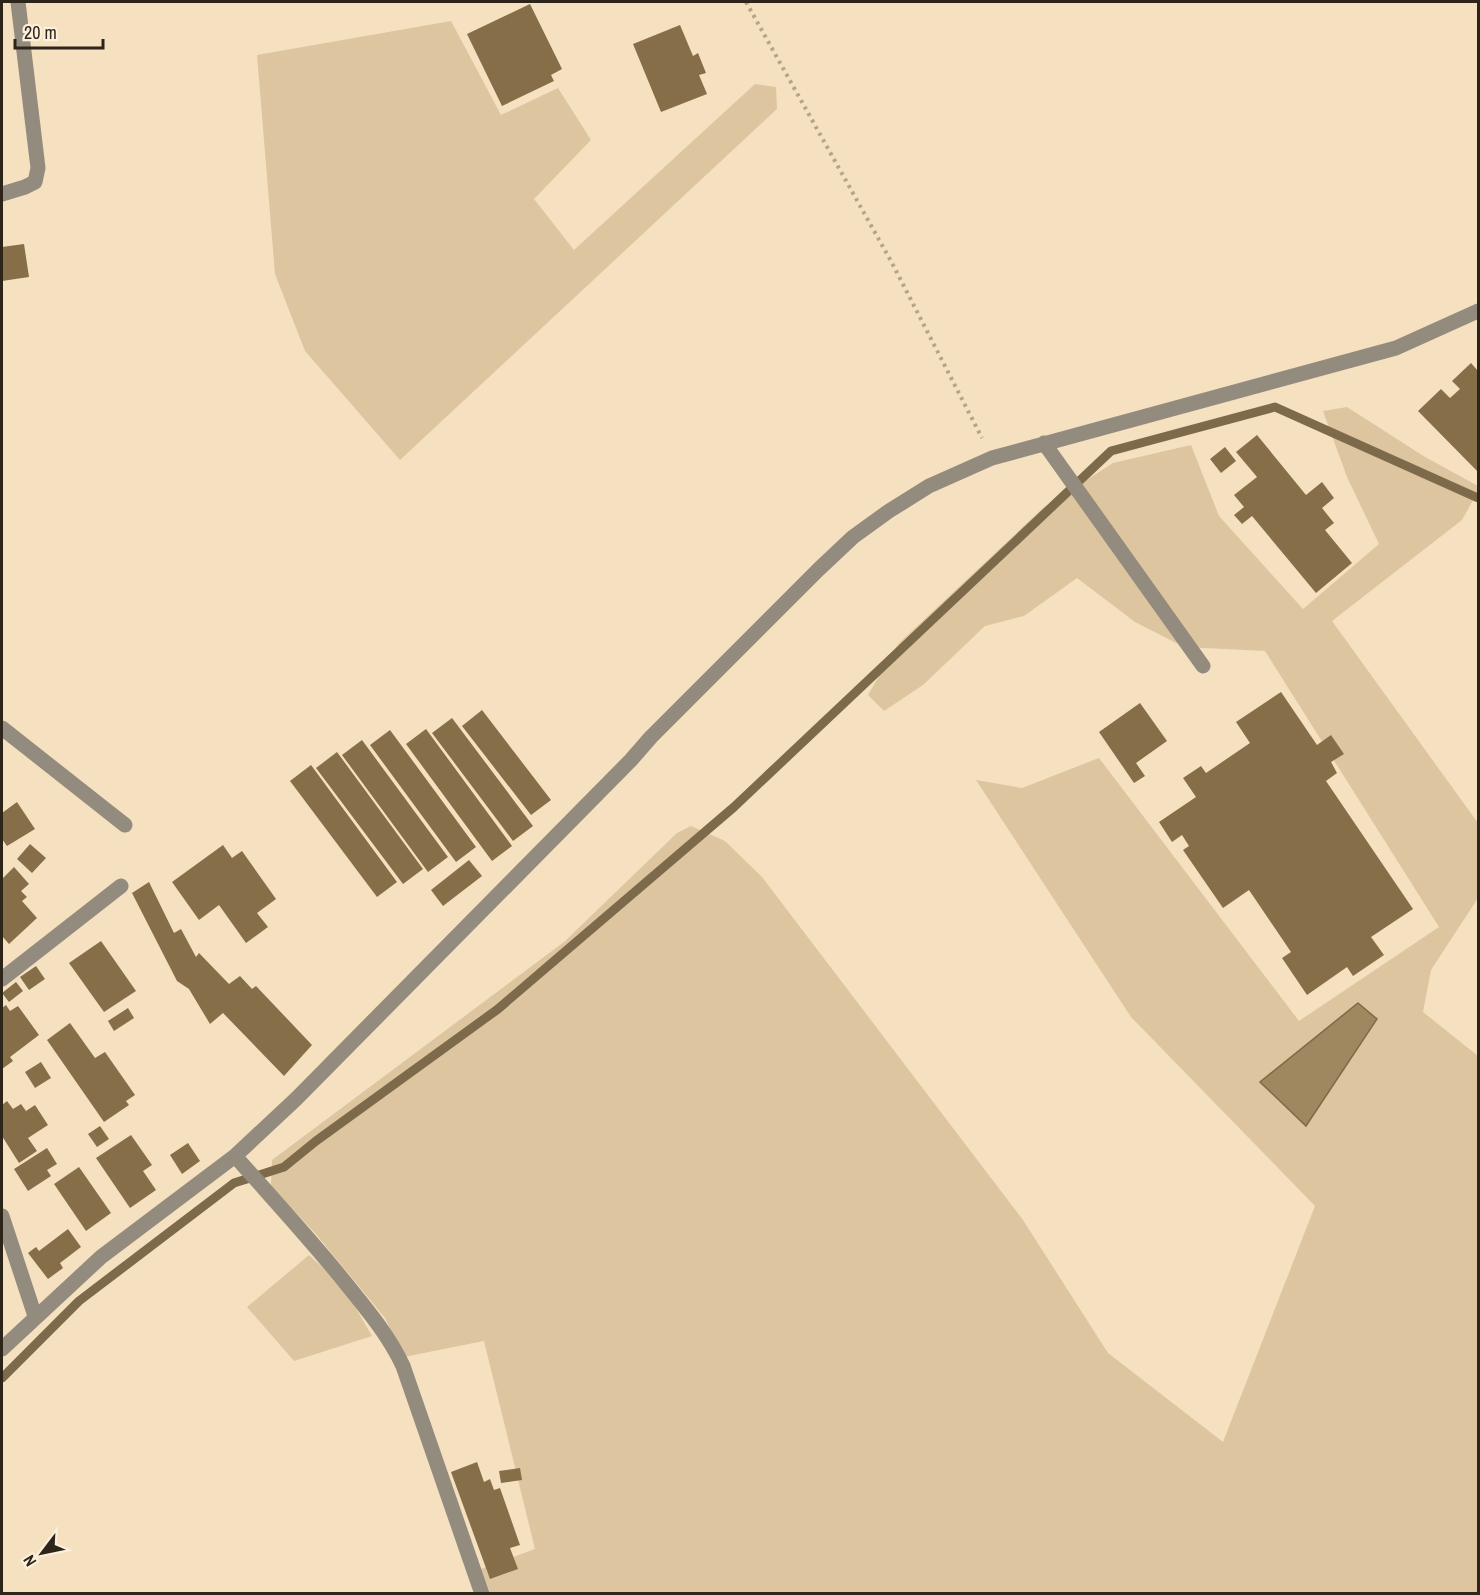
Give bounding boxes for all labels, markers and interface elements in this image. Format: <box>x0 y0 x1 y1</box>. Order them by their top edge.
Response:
scale bar <box>15 12 104 50</box>
text: 20 m <box>24 20 57 45</box>
north arrow <box>12 1523 72 1583</box>
text: N <box>17 1551 41 1571</box>

